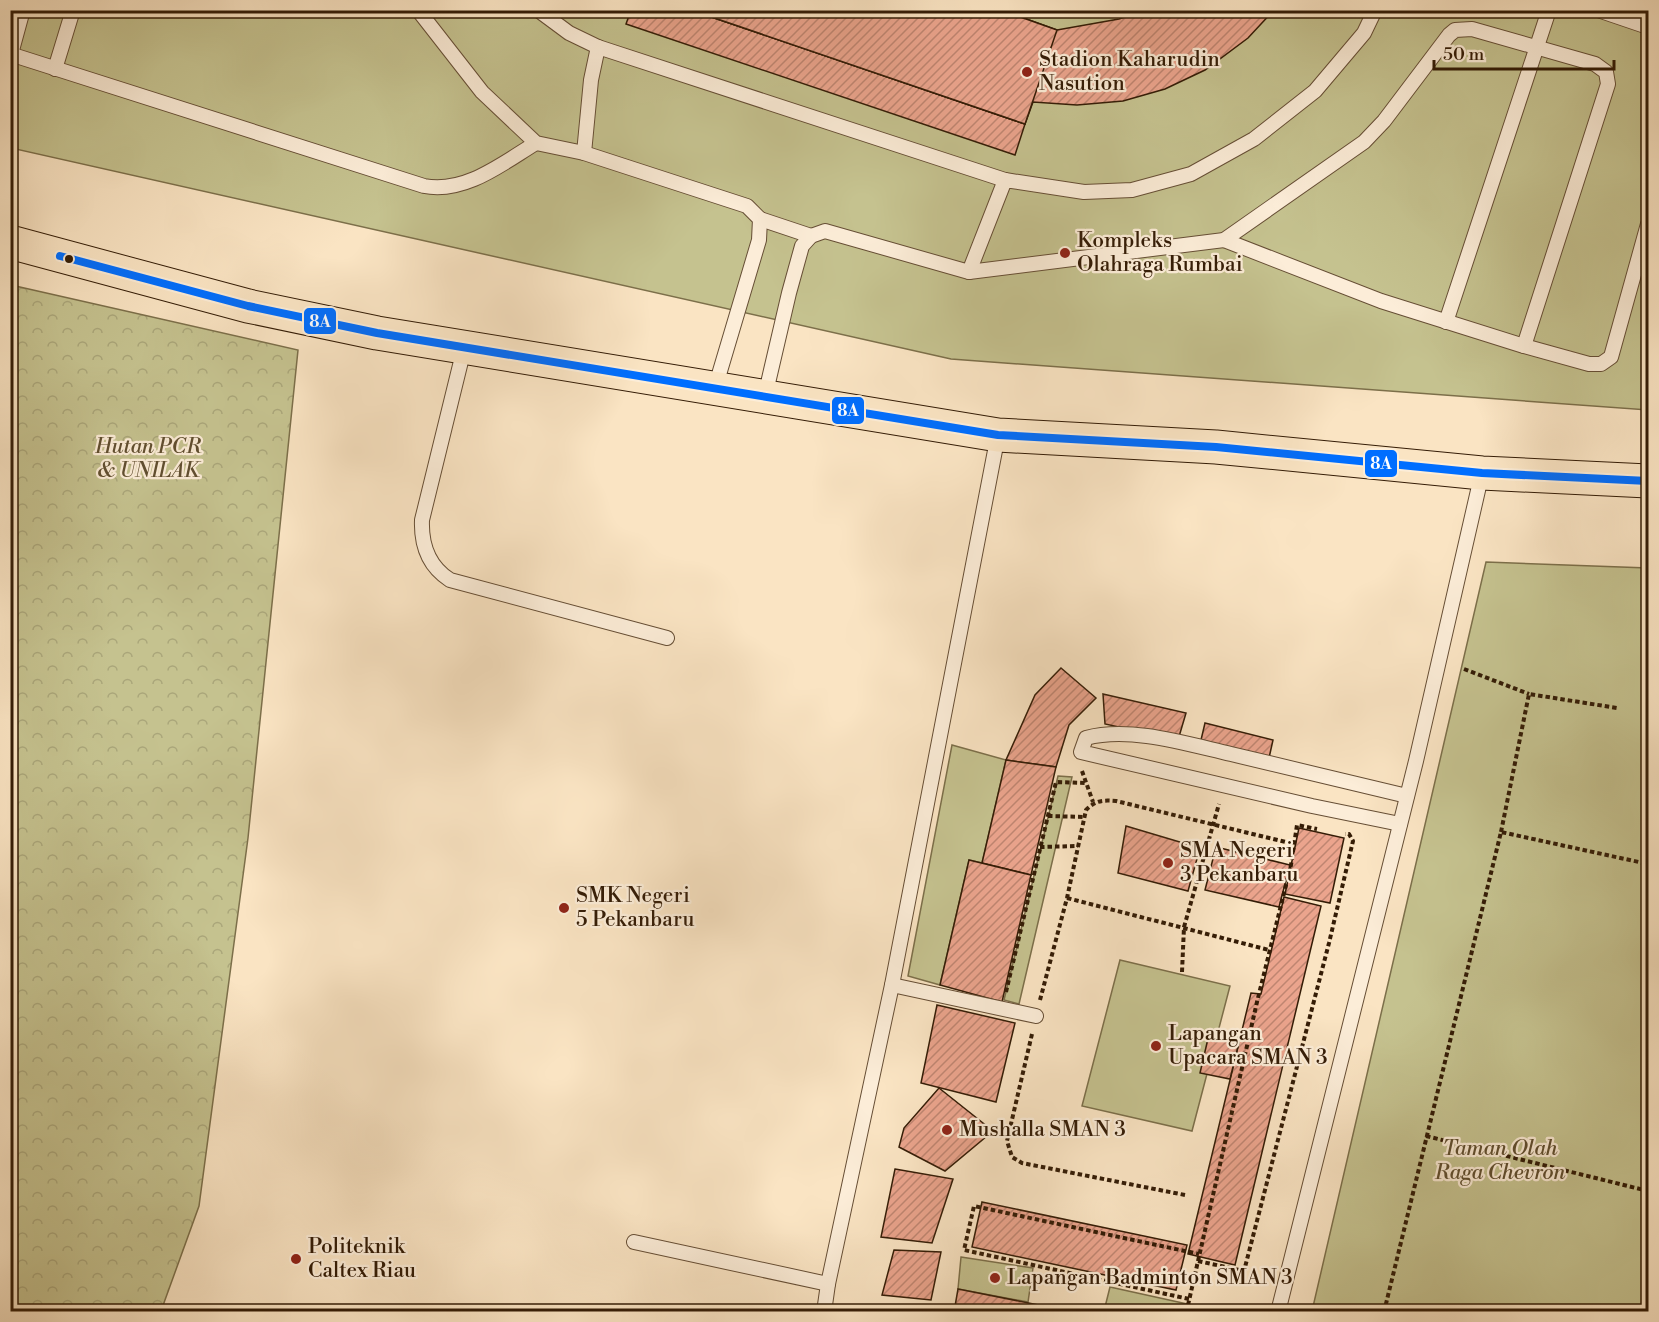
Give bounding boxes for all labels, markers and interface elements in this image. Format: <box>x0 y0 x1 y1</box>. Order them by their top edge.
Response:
scale bar <box>1434 33 1614 71</box>
text: 50 m <box>1443 43 1485 66</box>
place label: Stadion Kaharudin Nasution <box>1039 47 1220 97</box>
marker: Stadion Kaharudin Nasution <box>1020 65 1034 79</box>
place label: Kompleks Olahraga Rumbai <box>1077 228 1243 278</box>
marker: Kompleks Olahraga Rumbai <box>1058 246 1072 260</box>
unlabelled marker <box>63 253 75 265</box>
line badge: 8A <box>303 307 337 335</box>
text: 8A <box>309 312 331 332</box>
line badge: 8A <box>831 396 865 425</box>
text: 8A <box>837 401 859 421</box>
park label: Hutan PCR & UNILAK <box>94 434 202 484</box>
line badge: 8A <box>1364 449 1398 478</box>
text: 8A <box>1370 454 1392 474</box>
place label: SMA Negeri 3 Pekanbaru <box>1180 838 1299 888</box>
marker: SMA Negeri 3 Pekanbaru <box>1161 856 1175 870</box>
place label: SMK Negeri 5 Pekanbaru <box>576 883 695 933</box>
marker: SMK Negeri 5 Pekanbaru <box>557 901 571 915</box>
place label: Lapangan Upacara SMAN 3 <box>1168 1021 1328 1071</box>
marker: Lapangan Upacara SMAN 3 <box>1149 1039 1163 1053</box>
place label: Mushalla SMAN 3 <box>959 1117 1126 1143</box>
marker: Mushalla SMAN 3 <box>940 1123 954 1137</box>
park label: Taman Olah Raga Chevron <box>1434 1136 1565 1186</box>
place label: Politeknik Caltex Riau <box>308 1234 416 1284</box>
marker: Politeknik Caltex Riau <box>289 1252 303 1266</box>
place label: Lapangan Badminton SMAN 3 <box>1007 1265 1293 1291</box>
marker: Lapangan Badminton SMAN 3 <box>988 1271 1002 1285</box>

